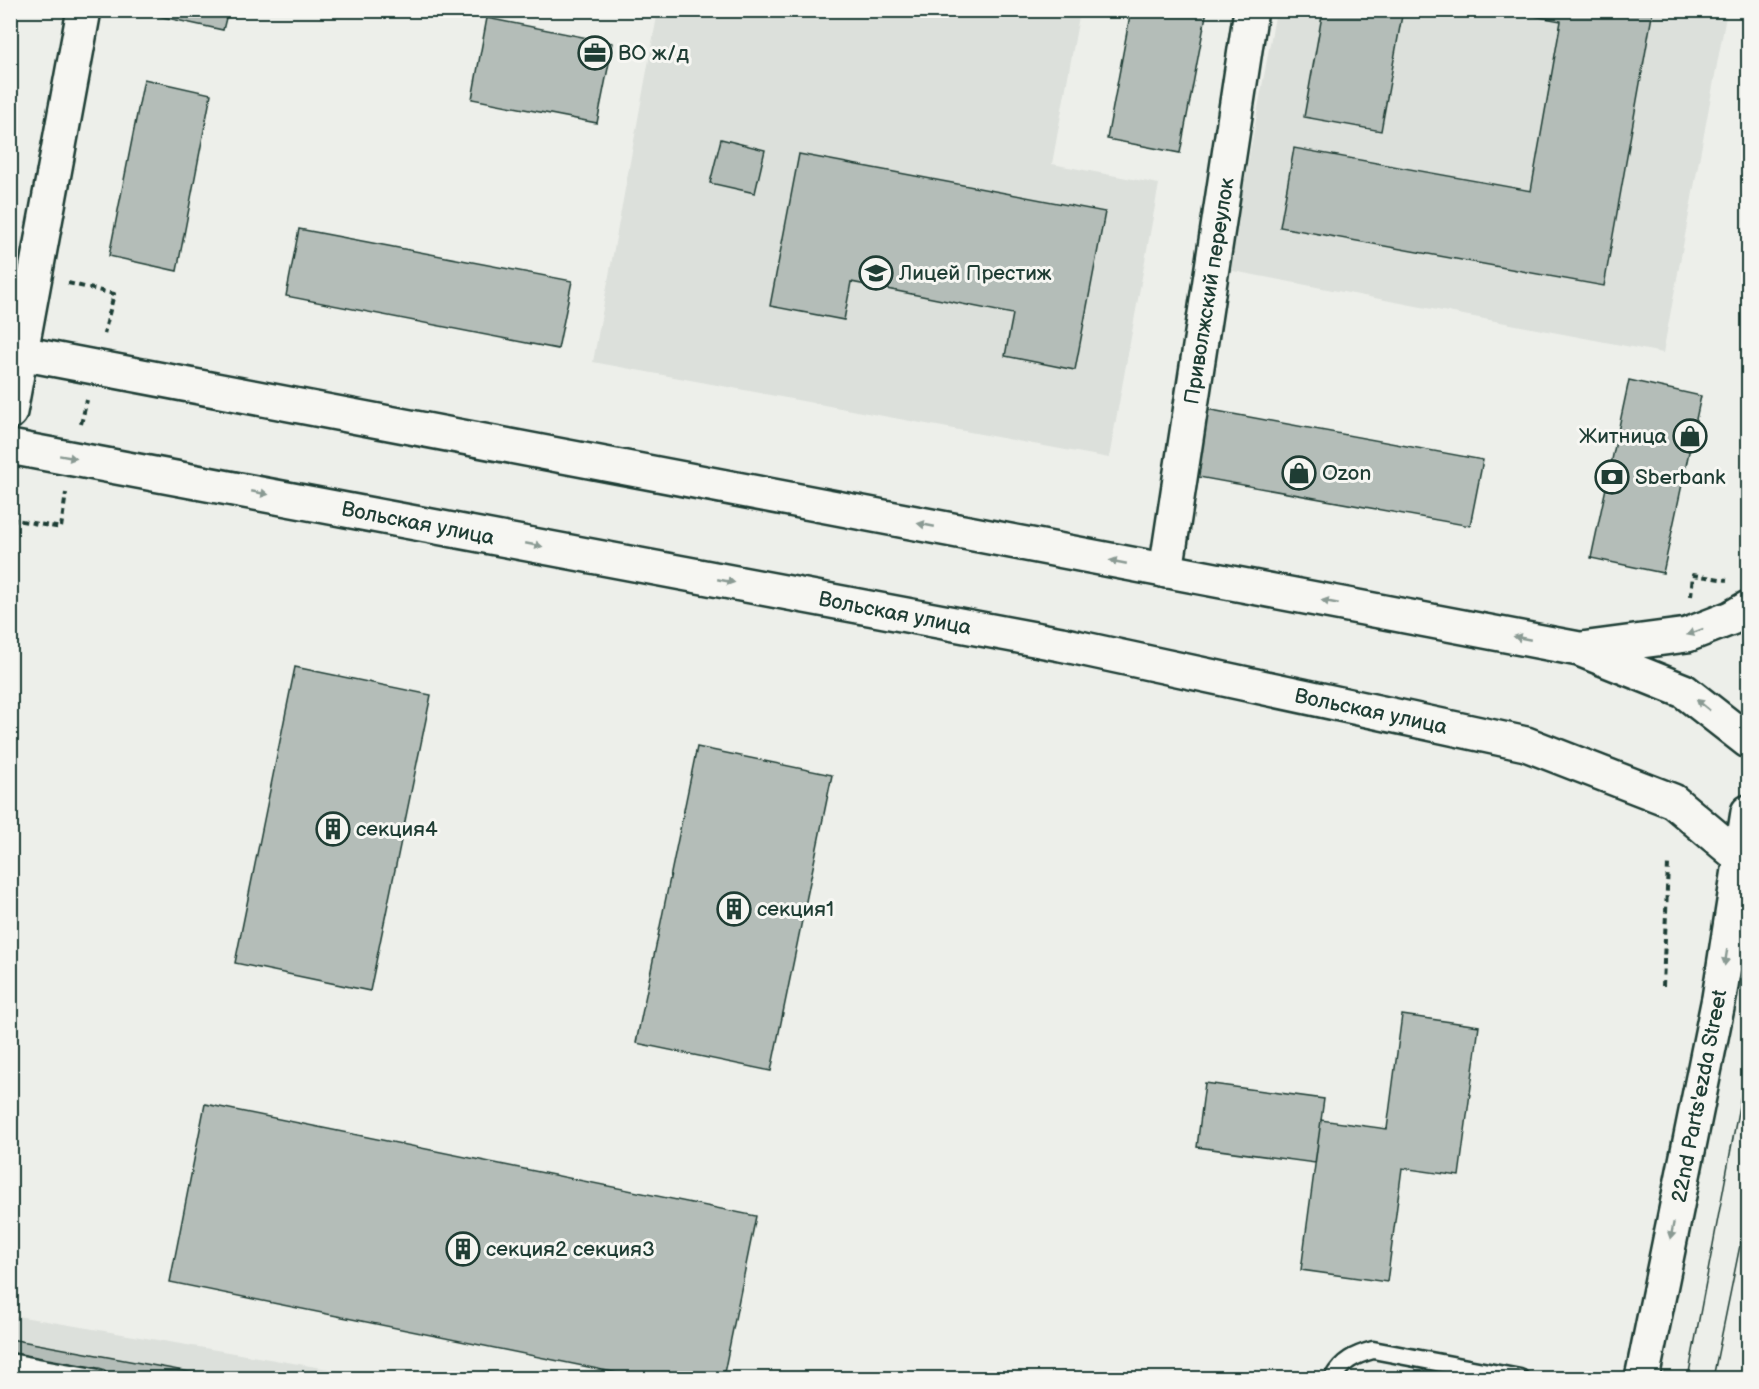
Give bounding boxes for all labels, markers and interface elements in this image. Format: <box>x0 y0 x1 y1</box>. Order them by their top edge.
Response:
office icon: ВО ж/д <box>577 35 613 71</box>
place label: ВО ж/д <box>618 41 689 66</box>
street label: Приволжский переулок <box>1179 176 1240 406</box>
school or university icon: Лицей Престиж <box>858 255 894 291</box>
place label: Лицей Престиж <box>898 261 1052 286</box>
shop icon: Житница <box>1672 418 1708 454</box>
place label: Житница <box>1579 424 1668 449</box>
one-way arrow <box>59 453 78 462</box>
shop icon: Ozon <box>1281 455 1317 491</box>
bank icon: Sberbank <box>1594 459 1630 495</box>
place label: Ozon <box>1322 461 1371 486</box>
place label: Sberbank <box>1635 465 1726 490</box>
one-way arrow <box>250 489 269 498</box>
street label: Вольская улица <box>339 496 497 551</box>
one-way arrow <box>917 520 936 529</box>
one-way arrow <box>525 541 544 550</box>
one-way arrow <box>1108 557 1127 566</box>
one-way arrow <box>716 577 735 586</box>
street label: Вольская улица <box>816 586 974 641</box>
one-way arrow <box>1320 597 1339 606</box>
one-way arrow <box>1686 627 1704 637</box>
one-way arrow <box>1512 633 1531 642</box>
street label: Вольская улица <box>1292 683 1450 740</box>
one-way arrow <box>1695 698 1711 711</box>
building icon: секция4 <box>315 811 351 847</box>
place label: секция4 <box>356 817 438 842</box>
building icon: секция1 <box>716 891 752 927</box>
place label: секция1 <box>757 897 834 922</box>
one-way arrow <box>1721 948 1730 967</box>
street label: 22nd Parts'ezda Street <box>1667 987 1733 1205</box>
one-way arrow <box>1667 1222 1676 1241</box>
building icon: секция2 секция3 <box>445 1231 481 1267</box>
place label: секция2 секция3 <box>486 1237 655 1262</box>

